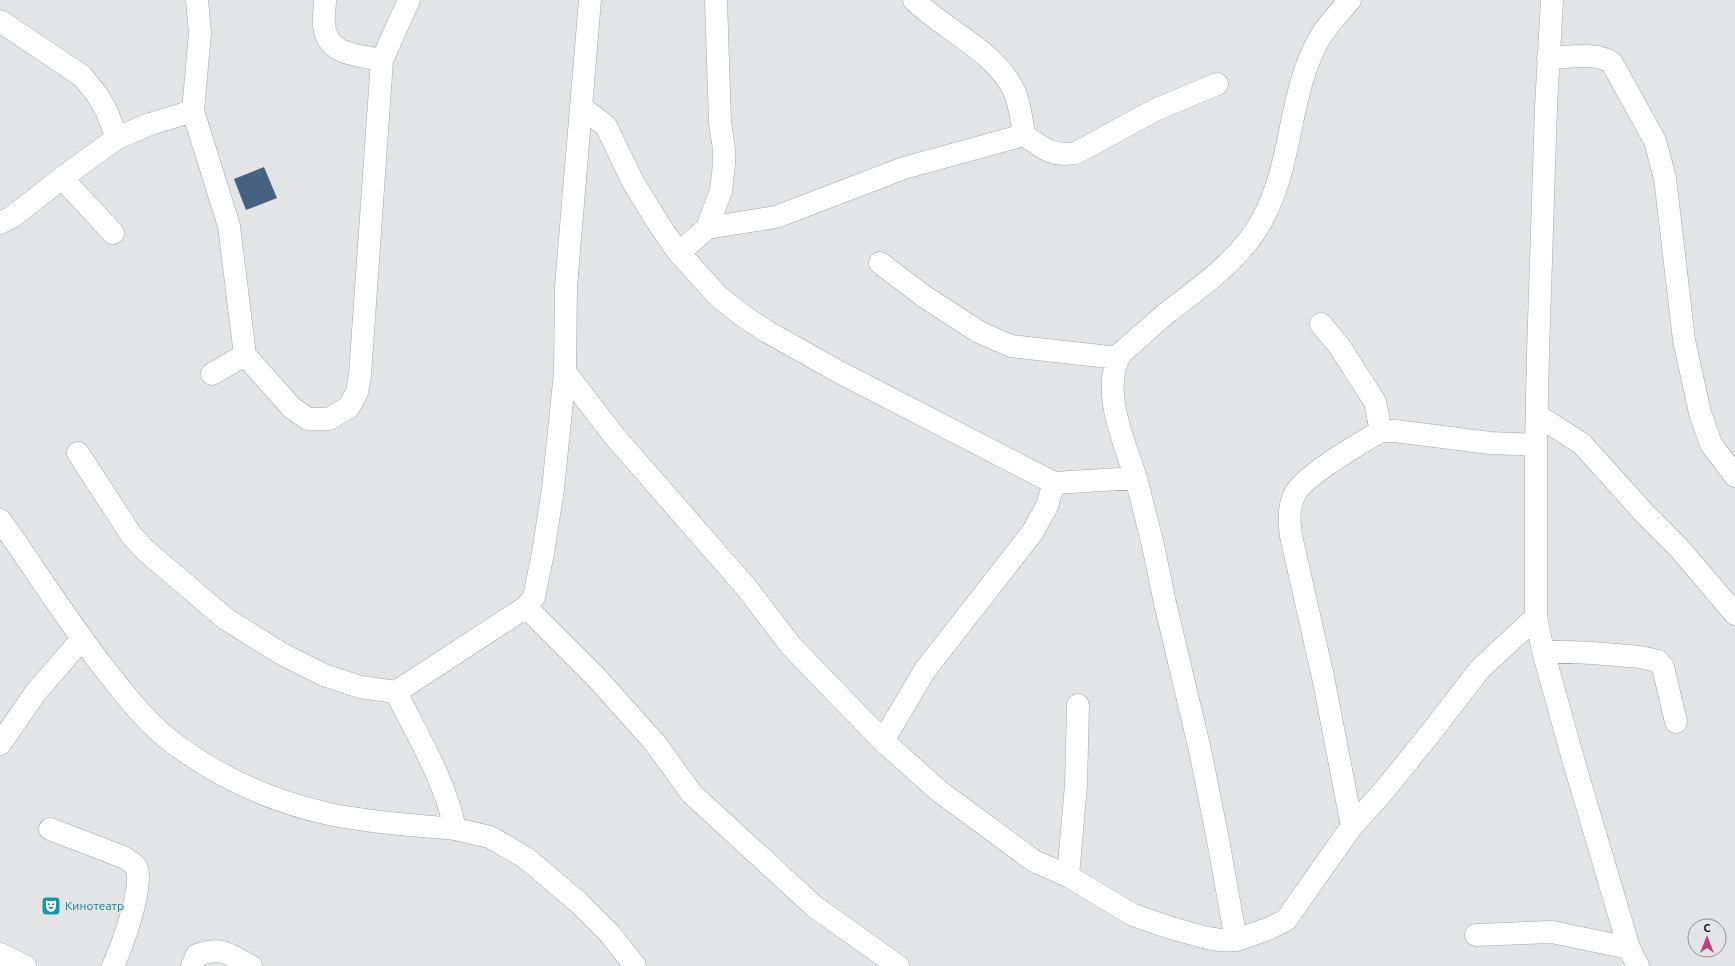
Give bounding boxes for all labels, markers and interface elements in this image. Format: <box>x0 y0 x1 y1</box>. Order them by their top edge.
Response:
theatre icon: Kинотеатр <box>40 895 62 917</box>
place label: Kинотеатр <box>65 899 124 912</box>
north arrow <box>1687 918 1727 958</box>
text: С <box>1703 922 1711 934</box>

